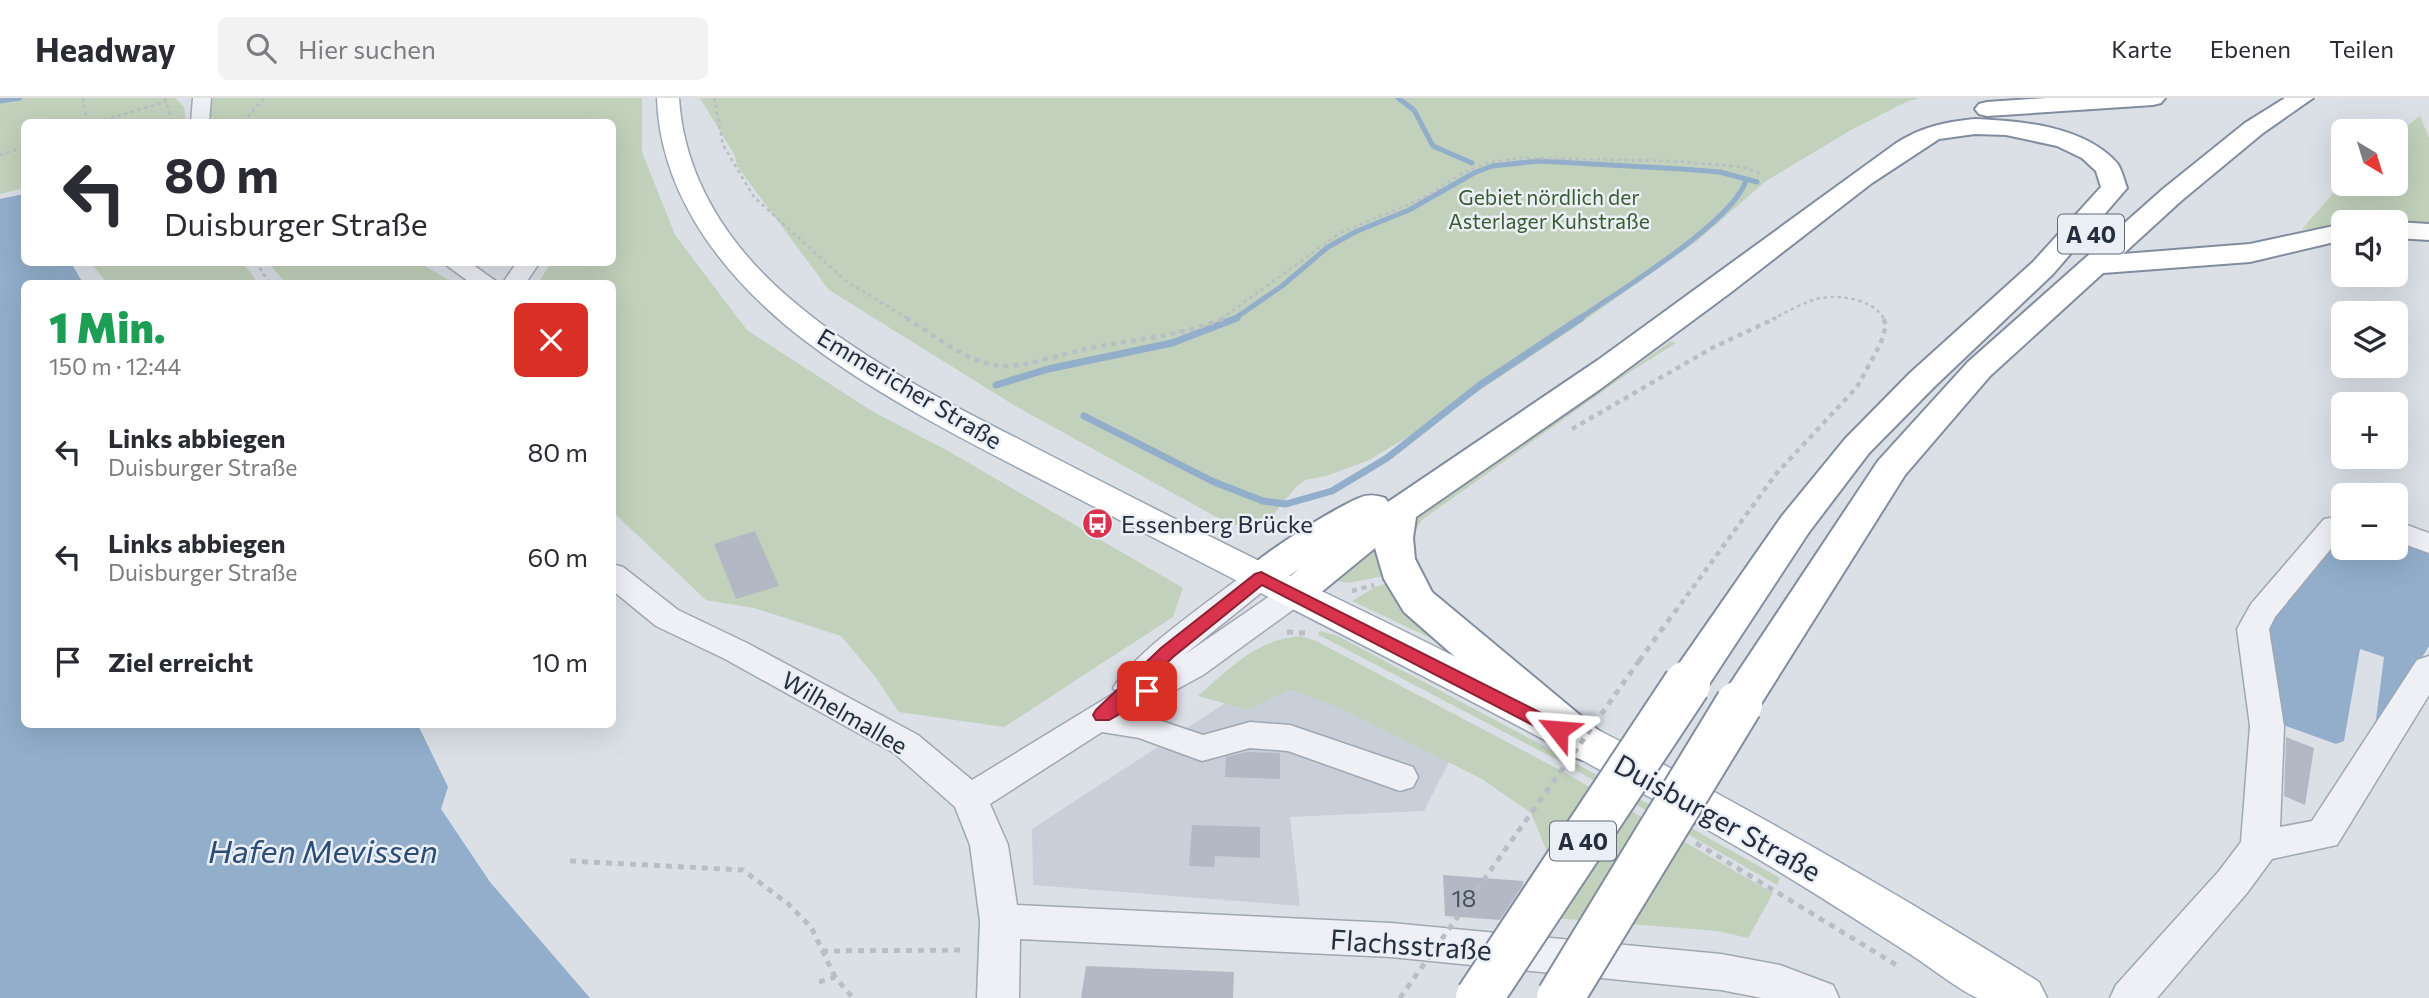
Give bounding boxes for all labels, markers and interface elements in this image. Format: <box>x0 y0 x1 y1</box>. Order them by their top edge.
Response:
search box <box>218 17 708 80</box>
text: Headway <box>35 28 176 69</box>
icon: search <box>242 29 280 67</box>
text: Hier suchen <box>298 33 436 64</box>
text: Karte <box>2111 34 2172 63</box>
text: Ebenen <box>2210 34 2291 63</box>
text: Teilen <box>2329 34 2394 63</box>
north arrow <box>2331 119 2408 196</box>
map controls <box>2331 119 2408 560</box>
text: 80 m <box>164 143 279 203</box>
icon: left <box>49 147 140 238</box>
park label: Gebiet nördlich der Asterlager Kuhstraße <box>1448 184 1650 233</box>
text: Duisburger Straße <box>164 203 428 243</box>
button: sound <box>2331 210 2408 287</box>
road number: A 40 <box>2058 214 2124 253</box>
text: 1 Min. <box>49 300 166 352</box>
button: layers <box>2331 301 2408 378</box>
button: close <box>514 303 588 377</box>
street label: Emmericher Straße <box>813 322 1007 454</box>
text: 150 m · 12:44 <box>49 352 181 380</box>
button: + <box>2331 392 2408 469</box>
text: Links abbiegen <box>108 422 286 453</box>
icon: left <box>49 433 87 471</box>
text: 80 m <box>528 436 588 467</box>
text: Duisburger Straße <box>108 453 298 481</box>
button: − <box>2331 483 2408 560</box>
bus stop icon: Essenberg Brücke <box>1081 506 1115 540</box>
place label: Essenberg Brücke <box>1121 509 1313 538</box>
text: Links abbiegen <box>108 527 286 558</box>
icon: left <box>49 538 87 576</box>
text: 60 m <box>528 541 588 572</box>
text: Duisburger Straße <box>108 558 298 586</box>
icon: arrive <box>49 643 87 681</box>
text: Ziel erreicht <box>108 646 253 677</box>
text: 10 m <box>532 646 588 677</box>
pin <box>1117 661 1177 721</box>
street label: Wilhelmallee <box>777 664 913 760</box>
icon: arrive <box>1128 672 1166 710</box>
position arrow <box>1521 693 1595 767</box>
street label: Duisburger Straße <box>1609 746 1827 888</box>
road number: A 40 <box>1550 821 1616 860</box>
water label: Hafen Mevissen <box>208 830 438 870</box>
house number: 18 <box>1452 883 1476 912</box>
street label: Flachsstraße <box>1329 921 1493 967</box>

